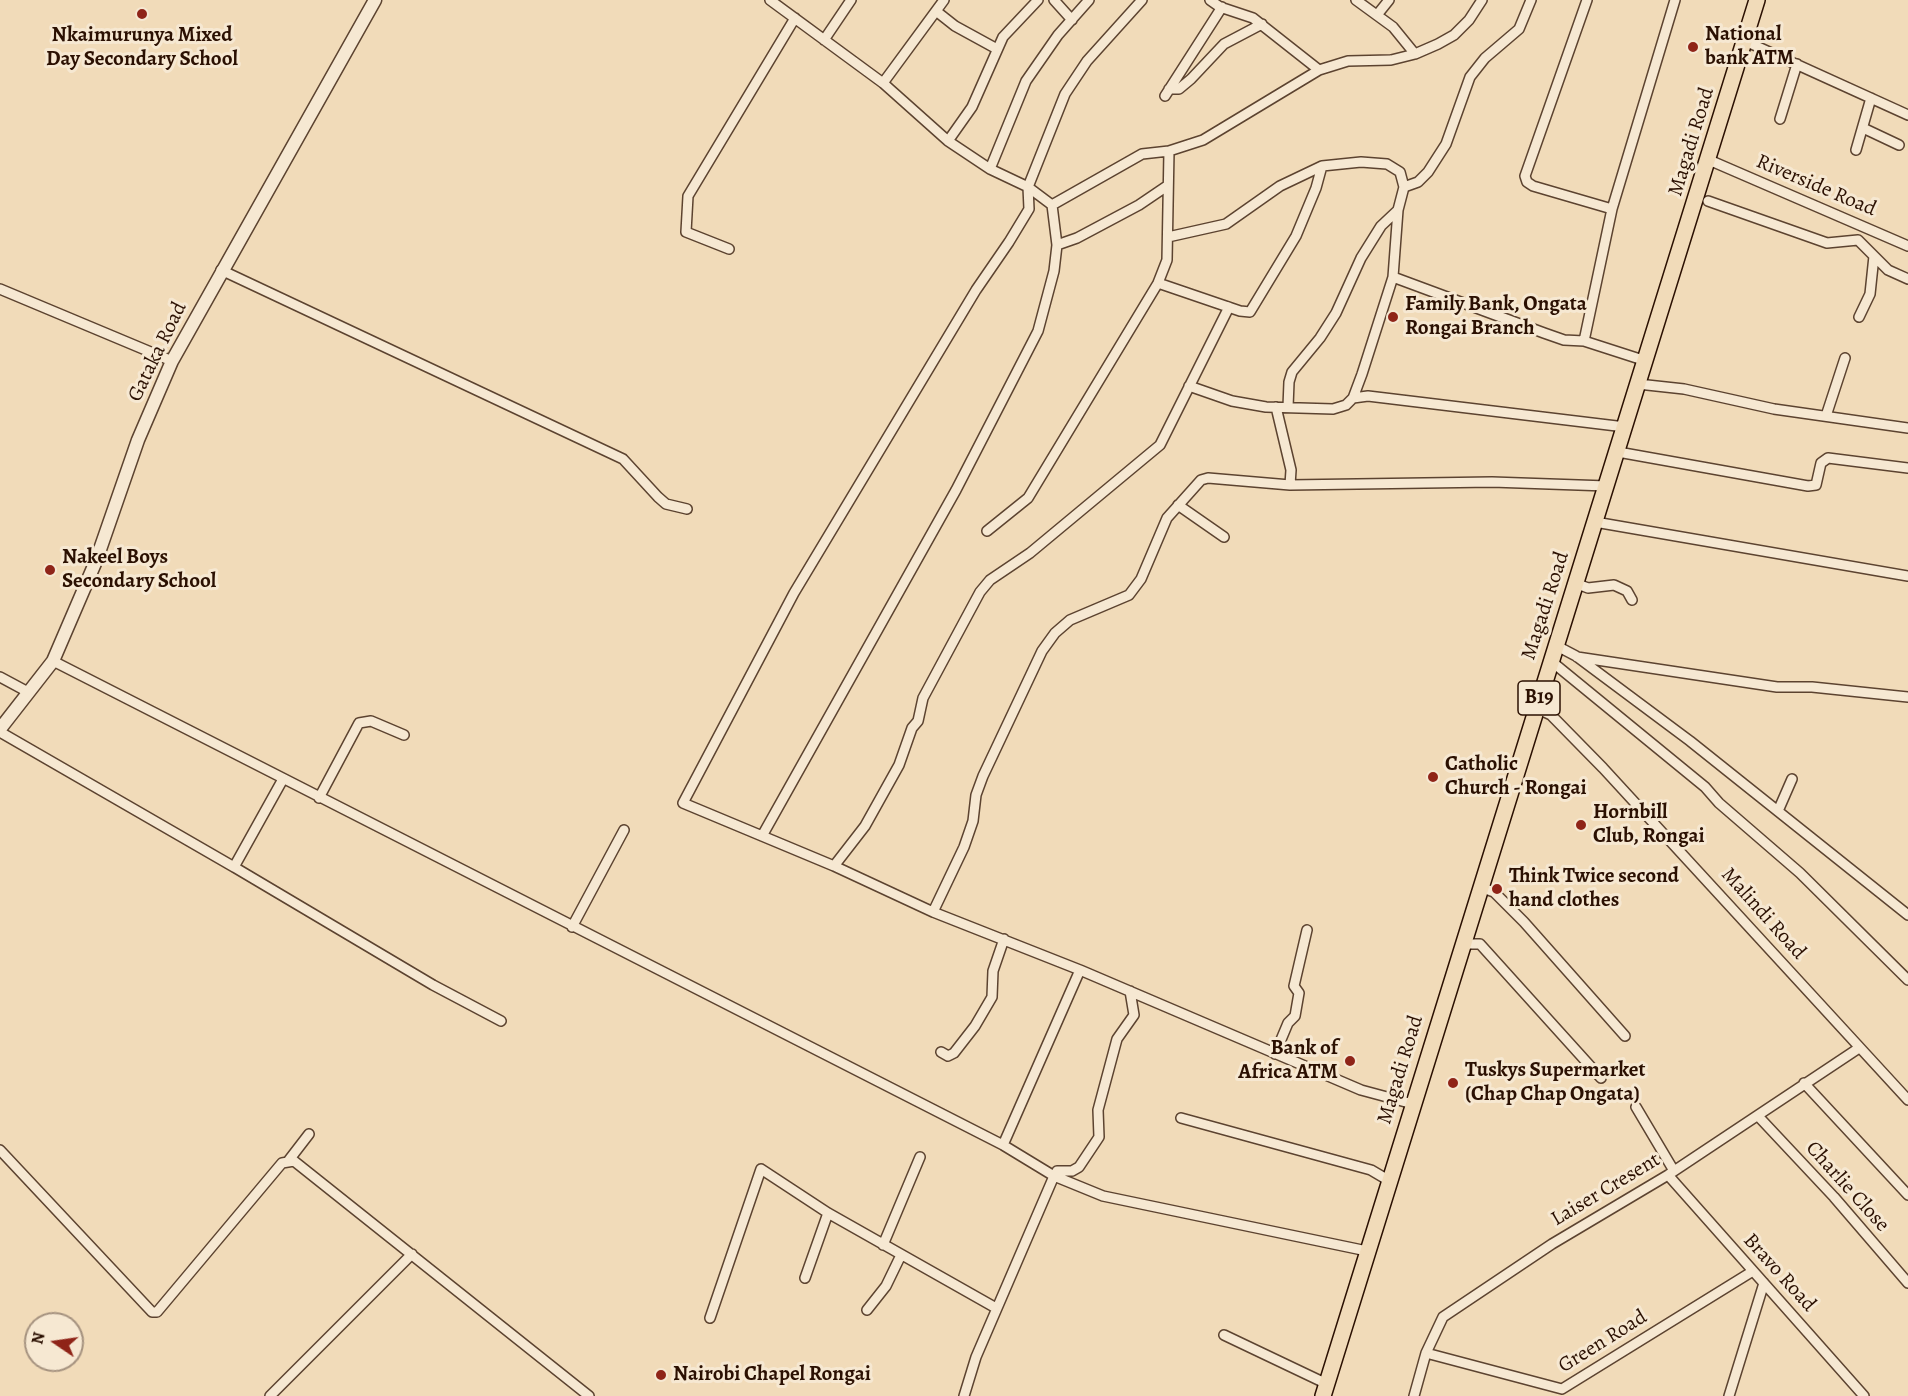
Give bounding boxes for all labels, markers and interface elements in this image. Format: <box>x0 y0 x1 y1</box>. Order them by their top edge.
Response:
marker: Nkaimurunya Mixed Day Secondary School <box>135 7 149 21</box>
place label: National bank ATM <box>1705 22 1794 72</box>
place label: Nkaimurunya Mixed Day Secondary School <box>46 23 238 73</box>
marker: National bank ATM <box>1686 40 1700 54</box>
street label: Magadi Road <box>1664 85 1720 199</box>
street label: Riverside Road <box>1752 149 1880 223</box>
place label: Family Bank, Ongata Rongai Branch <box>1405 292 1587 342</box>
street label: Gataka Road <box>123 298 193 406</box>
marker: Family Bank, Ongata Rongai Branch <box>1386 310 1400 324</box>
place label: Nakeel Boys Secondary School <box>62 545 216 595</box>
street label: Magadi Road <box>1517 549 1575 663</box>
marker: Nakeel Boys Secondary School <box>43 563 57 577</box>
road number: B19 <box>1518 681 1560 715</box>
place label: Catholic Church - Rongai <box>1445 752 1587 802</box>
marker: Catholic Church - Rongai <box>1426 770 1440 784</box>
place label: Hornbill Club, Rongai <box>1593 800 1705 850</box>
marker: Hornbill Club, Rongai <box>1574 818 1588 832</box>
street label: Malindi Road <box>1715 863 1811 965</box>
place label: Think Twice second hand clothes <box>1509 864 1679 914</box>
marker: Think Twice second hand clothes <box>1490 882 1504 896</box>
street label: Magadi Road <box>1373 1013 1429 1127</box>
place label: Bank of Africa ATM <box>1238 1036 1338 1086</box>
marker: Bank of Africa ATM <box>1343 1054 1357 1068</box>
place label: Tuskys Supermarket (Chap Chap Ongata) <box>1465 1058 1645 1108</box>
marker: Tuskys Supermarket (Chap Chap Ongata) <box>1446 1076 1460 1090</box>
street label: Charlie Close <box>1800 1136 1894 1238</box>
street label: Laiser Cresent <box>1547 1148 1665 1232</box>
street label: Bravo Road <box>1737 1229 1821 1317</box>
street label: Green Road <box>1554 1305 1652 1379</box>
north arrow <box>24 1312 84 1372</box>
text: N <box>26 1330 50 1347</box>
place label: Nairobi Chapel Rongai <box>673 1362 871 1388</box>
marker: Nairobi Chapel Rongai <box>654 1368 668 1382</box>

